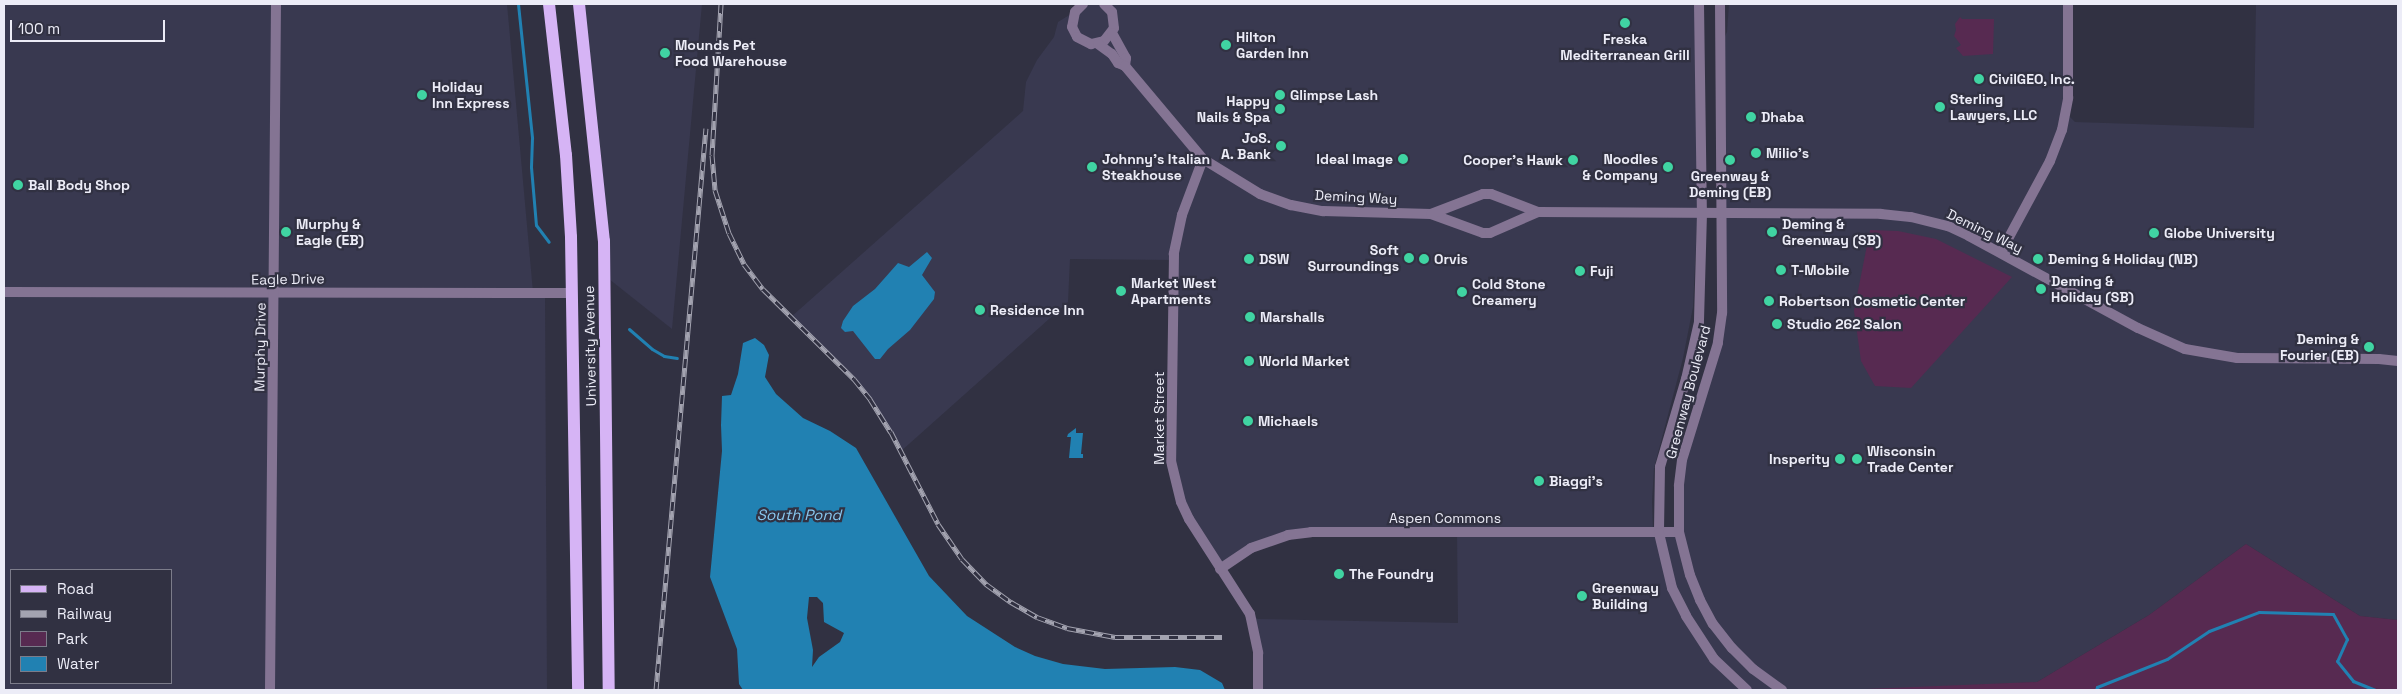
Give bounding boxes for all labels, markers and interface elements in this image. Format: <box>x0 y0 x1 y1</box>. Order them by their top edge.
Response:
scale bar <box>12 10 168 42</box>
marker: Freska Mediterranean Grill <box>1619 17 1631 29</box>
text: 100 m <box>18 19 60 38</box>
place label: Hilton Garden Inn <box>1236 29 1309 62</box>
place label: Freska Mediterranean Grill <box>1560 31 1690 64</box>
place label: Mounds Pet Food Warehouse <box>675 37 787 70</box>
marker: Hilton Garden Inn <box>1220 39 1232 51</box>
marker: Mounds Pet Food Warehouse <box>659 47 671 59</box>
place label: CivilGEO, Inc. <box>1989 71 2075 87</box>
marker: CivilGEO, Inc. <box>1973 73 1985 85</box>
place label: Holiday Inn Express <box>432 79 510 111</box>
place label: Glimpse Lash <box>1290 87 1378 103</box>
marker: Holiday Inn Express <box>416 89 428 101</box>
marker: Glimpse Lash <box>1274 89 1286 101</box>
place label: Sterling Lawyers, LLC <box>1950 91 2038 124</box>
place label: Happy Nails & Spa <box>1197 93 1270 125</box>
marker: Sterling Lawyers, LLC <box>1934 101 1946 113</box>
marker: Happy Nails & Spa <box>1274 103 1286 115</box>
place label: Dhaba <box>1761 109 1804 125</box>
marker: Dhaba <box>1745 111 1757 123</box>
place label: JoS. A. Bank <box>1220 130 1271 162</box>
marker: JoS. A. Bank <box>1275 140 1287 152</box>
place label: Milio's <box>1766 145 1809 161</box>
marker: Milio's <box>1750 147 1762 159</box>
place label: Johnny's Italian Steakhouse <box>1102 151 1210 184</box>
place label: Ideal Image <box>1316 151 1393 167</box>
place label: Noodles & Company <box>1582 151 1658 184</box>
place label: Cooper's Hawk <box>1463 152 1563 168</box>
marker: Ideal Image <box>1397 153 1409 165</box>
marker: Cooper's Hawk <box>1567 154 1579 166</box>
marker: Greenway & Deming (EB) <box>1724 154 1736 166</box>
marker: Johnny's Italian Steakhouse <box>1086 161 1098 173</box>
marker: Noodles & Company <box>1662 161 1674 173</box>
place label: Greenway & Deming (EB) <box>1689 168 1771 200</box>
place label: Ball Body Shop <box>28 177 130 193</box>
marker: Ball Body Shop <box>12 179 24 191</box>
street label: Deming Way <box>1314 186 1398 208</box>
street label: Deming Way <box>1944 205 2026 257</box>
place label: Murphy & Eagle (EB) <box>296 216 364 248</box>
place label: Deming & Greenway (SB) <box>1782 216 1881 248</box>
place label: Globe University <box>2164 225 2275 241</box>
marker: Murphy & Eagle (EB) <box>280 226 292 238</box>
marker: Deming & Greenway (SB) <box>1766 226 1778 238</box>
marker: Globe University <box>2148 227 2160 239</box>
place label: Soft Surroundings <box>1308 242 1399 274</box>
place label: DSW <box>1259 251 1289 267</box>
place label: Orvis <box>1434 251 1468 267</box>
place label: Deming & Holiday (NB) <box>2048 251 2198 267</box>
marker: Soft Surroundings <box>1403 252 1415 264</box>
marker: DSW <box>1243 253 1255 265</box>
marker: Orvis <box>1418 253 1430 265</box>
marker: Deming & Holiday (NB) <box>2032 253 2044 265</box>
place label: T-Mobile <box>1791 262 1850 278</box>
place label: Fuji <box>1590 263 1614 279</box>
marker: T-Mobile <box>1775 264 1787 276</box>
marker: Fuji <box>1574 265 1586 277</box>
street label: Eagle Drive <box>251 270 325 288</box>
place label: Deming & Holiday (SB) <box>2051 273 2134 306</box>
place label: Market West Apartments <box>1131 275 1216 308</box>
place label: Cold Stone Creamery <box>1472 276 1546 308</box>
marker: Deming & Holiday (SB) <box>2035 283 2047 295</box>
street label: University Avenue <box>581 285 599 407</box>
marker: Market West Apartments <box>1115 285 1127 297</box>
marker: Cold Stone Creamery <box>1456 286 1468 298</box>
place label: Robertson Cosmetic Center <box>1779 293 1965 309</box>
marker: Robertson Cosmetic Center <box>1763 295 1775 307</box>
street label: Murphy Drive <box>251 302 269 392</box>
place label: Residence Inn <box>990 302 1084 318</box>
marker: Residence Inn <box>974 304 986 316</box>
place label: Marshalls <box>1260 309 1325 325</box>
marker: Marshalls <box>1244 311 1256 323</box>
place label: Studio 262 Salon <box>1787 316 1902 332</box>
marker: Studio 262 Salon <box>1771 318 1783 330</box>
street label: Greenway Boulevard <box>1662 323 1714 461</box>
place label: Deming & Fourier (EB) <box>2280 331 2359 364</box>
marker: Deming & Fourier (EB) <box>2363 341 2375 353</box>
place label: World Market <box>1259 353 1350 369</box>
marker: World Market <box>1243 355 1255 367</box>
street label: Market Street <box>1151 371 1167 465</box>
place label: Michaels <box>1258 413 1318 429</box>
marker: Michaels <box>1242 415 1254 427</box>
place label: Wisconsin Trade Center <box>1867 443 1953 476</box>
place label: Insperity <box>1769 451 1830 467</box>
marker: Insperity <box>1834 453 1846 465</box>
marker: Wisconsin Trade Center <box>1851 453 1863 465</box>
place label: Biaggi's <box>1549 473 1603 489</box>
marker: Biaggi's <box>1533 475 1545 487</box>
water label: South Pond <box>757 506 841 524</box>
street label: Aspen Commons <box>1389 510 1501 526</box>
place label: The Foundry <box>1349 566 1434 582</box>
marker: The Foundry <box>1333 568 1345 580</box>
legend <box>10 569 172 684</box>
text: Road <box>57 579 94 598</box>
place label: Greenway Building <box>1592 580 1659 612</box>
marker: Greenway Building <box>1576 590 1588 602</box>
text: Railway <box>57 604 112 623</box>
text: Park <box>57 629 88 648</box>
text: Water <box>57 654 99 673</box>

